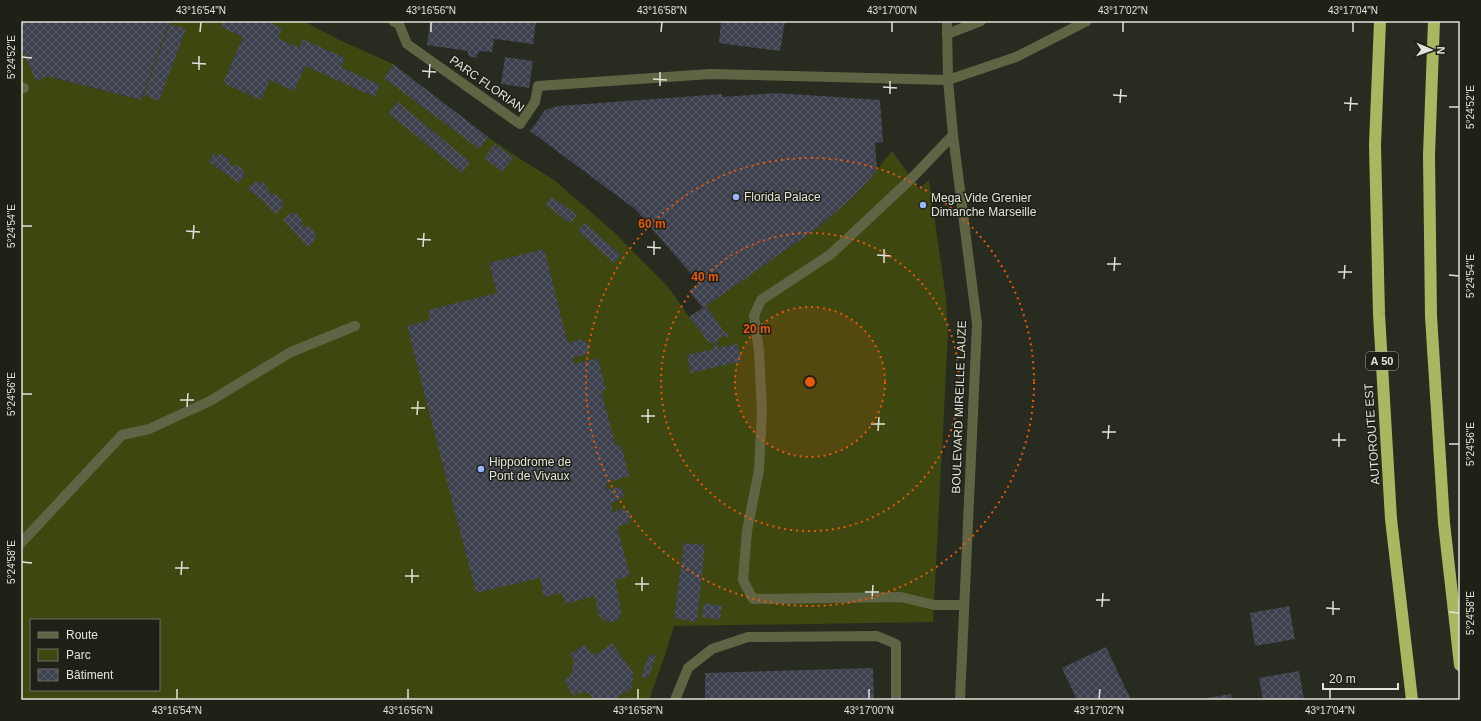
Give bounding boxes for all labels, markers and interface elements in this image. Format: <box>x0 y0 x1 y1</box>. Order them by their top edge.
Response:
text: 43°16'54"N <box>176 5 226 16</box>
text: 43°16'56"N <box>406 5 456 16</box>
text: 43°16'58"N <box>637 5 687 16</box>
text: 43°17'00"N <box>867 5 917 16</box>
text: 43°17'02"N <box>1098 5 1148 16</box>
text: 43°17'04"N <box>1328 5 1378 16</box>
north arrow <box>1411 30 1451 70</box>
text: 5°24'52"E <box>6 35 17 79</box>
text: N <box>1435 46 1447 55</box>
street label: PARC FLORIAN <box>447 53 527 115</box>
text: 5°24'52"E <box>1465 85 1476 129</box>
place label: Florida Palace <box>744 190 821 204</box>
place label: Mega Vide Grenier Dimanche Marseille <box>931 191 1037 219</box>
marker: Florida Palace <box>731 192 741 202</box>
marker: Mega Vide Grenier Dimanche Marseille <box>918 200 928 210</box>
text: 5°24'54"E <box>6 204 17 248</box>
text: 60 m <box>638 217 666 231</box>
text: 5°24'54"E <box>1465 254 1476 298</box>
text: 40 m <box>691 270 719 284</box>
street label: BOULEVARD MIREILLE LAUZE <box>949 320 969 494</box>
text: 20 m <box>743 322 771 336</box>
road number: A 50 <box>1366 352 1398 370</box>
text: 5°24'56"E <box>6 372 17 416</box>
centre of rings <box>803 375 817 389</box>
street label: AUTOROUTE EST <box>1361 382 1383 485</box>
text: 5°24'56"E <box>1465 422 1476 466</box>
place label: Hippodrome de Pont de Vivaux <box>489 455 571 483</box>
marker: Hippodrome de Pont de Vivaux <box>476 464 486 474</box>
text: 5°24'58"E <box>6 540 17 584</box>
text: 5°24'58"E <box>1465 591 1476 635</box>
legend <box>30 619 160 691</box>
text: Route <box>66 628 98 642</box>
text: Parc <box>66 648 91 662</box>
scale bar <box>1323 665 1398 691</box>
text: Bâtiment <box>66 668 114 682</box>
text: 20 m <box>1329 672 1356 686</box>
text: 43°16'54"N <box>152 705 202 716</box>
text: 43°16'56"N <box>383 705 433 716</box>
text: 43°16'58"N <box>613 705 663 716</box>
text: 43°17'00"N <box>844 705 894 716</box>
text: 43°17'02"N <box>1074 705 1124 716</box>
text: 43°17'04"N <box>1305 705 1355 716</box>

